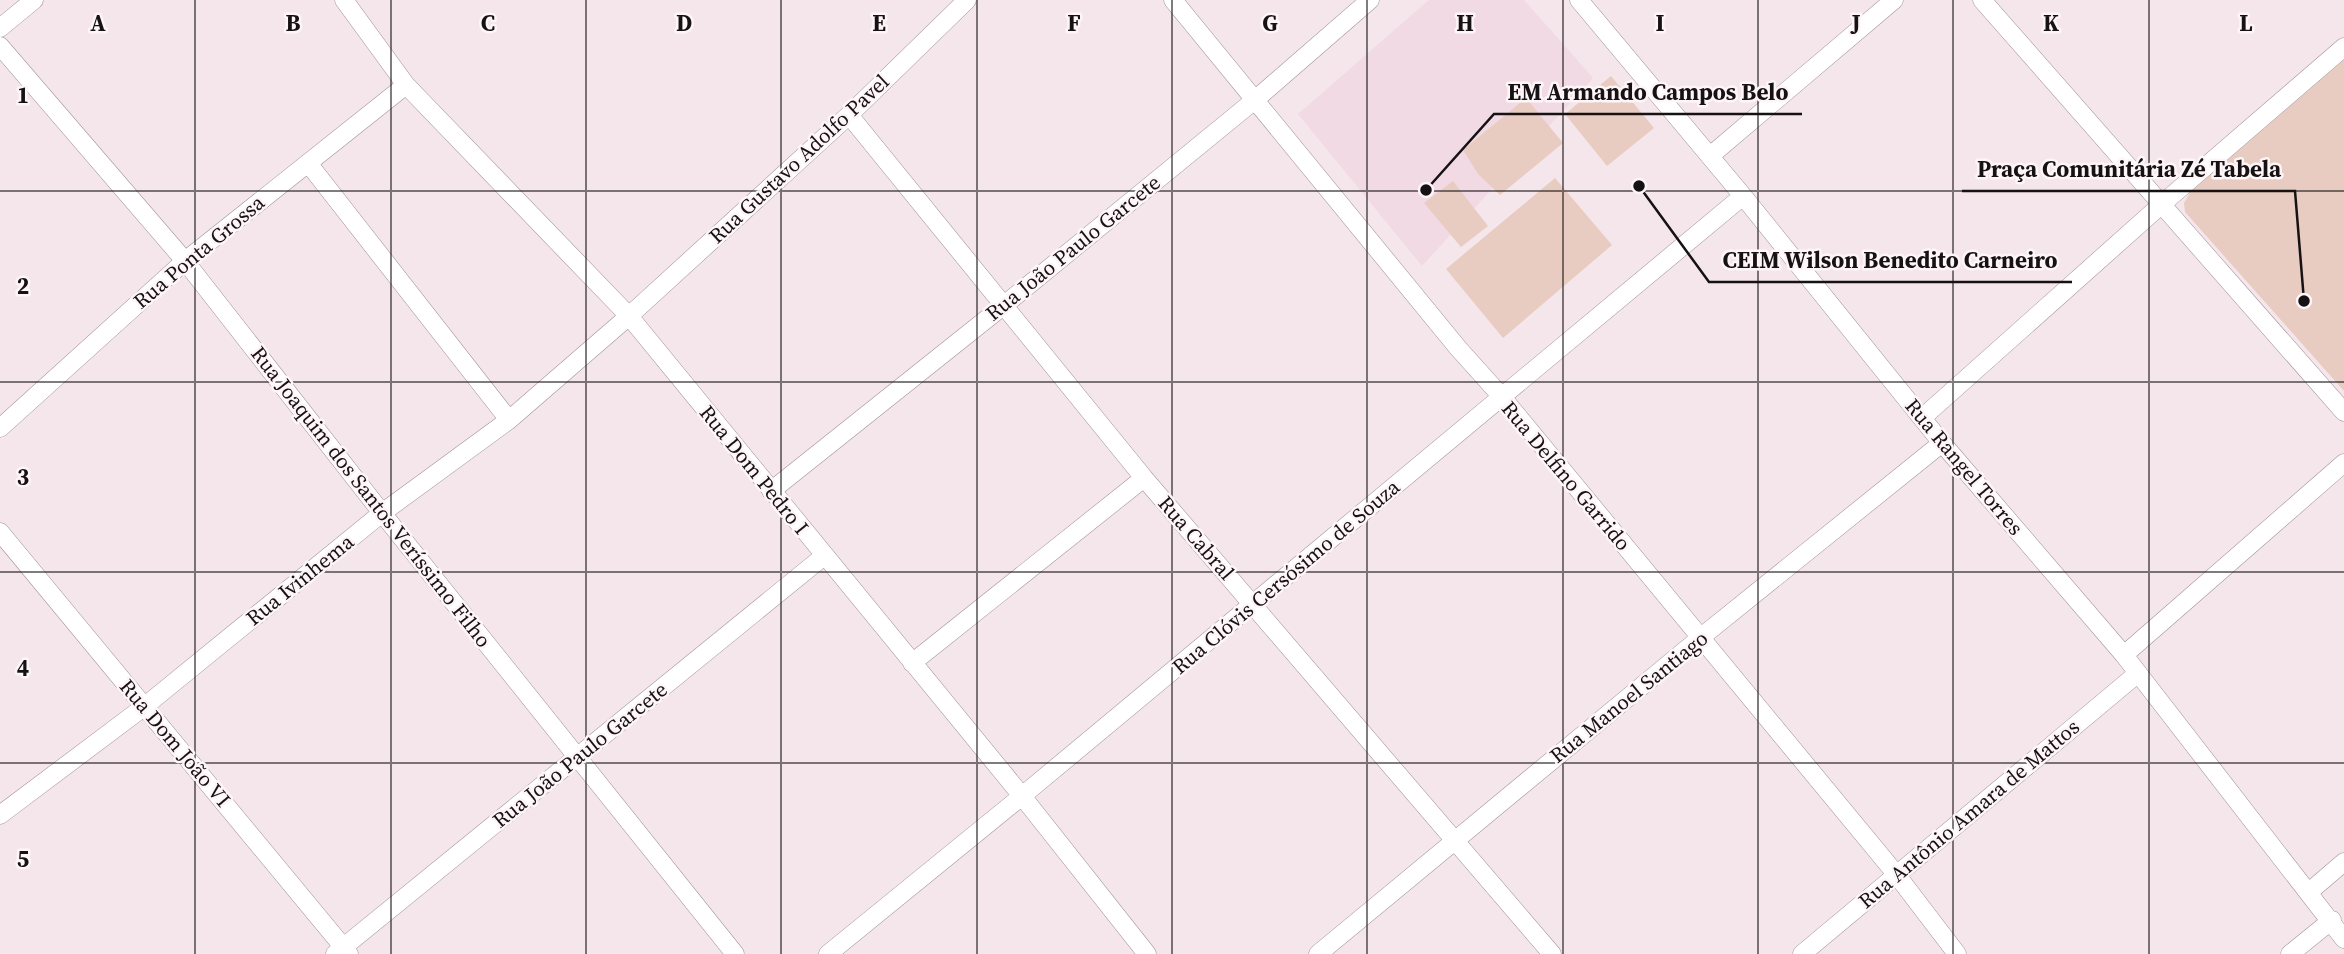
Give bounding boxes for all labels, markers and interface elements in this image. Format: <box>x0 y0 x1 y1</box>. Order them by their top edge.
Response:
text: A <box>90 7 106 39</box>
text: B <box>286 7 301 39</box>
text: C <box>481 7 495 39</box>
text: D <box>676 7 692 39</box>
text: E <box>872 7 886 39</box>
text: F <box>1067 7 1081 39</box>
text: G <box>1262 7 1278 39</box>
text: H <box>1456 7 1474 39</box>
text: I <box>1656 7 1665 39</box>
text: J <box>1849 7 1861 39</box>
text: K <box>2043 7 2059 39</box>
text: L <box>2239 7 2253 39</box>
street label: Rua Gustavo Adolfo Pavel <box>702 67 895 250</box>
callout: EM Armando Campos Belo <box>1494 70 1802 114</box>
text: EM Armando Campos Belo <box>1508 76 1788 108</box>
text: 1 <box>17 79 29 111</box>
callout: Praça Comunitária Zé Tabela <box>1962 147 2295 191</box>
text: Praça Comunitária Zé Tabela <box>1977 153 2282 185</box>
street label: Rua João Paulo Garcete <box>979 168 1166 327</box>
street label: Rua Ponta Grossa <box>127 188 271 315</box>
callout: CEIM Wilson Benedito Carneiro <box>1709 238 2072 282</box>
text: CEIM Wilson Benedito Carneiro <box>1722 244 2058 276</box>
text: 2 <box>17 270 29 302</box>
street label: Rua Joaquim dos Santos Veríssimo Filho <box>245 340 498 653</box>
street label: Rua Rangel Torres <box>1899 392 2030 541</box>
street label: Rua Delfino Garrido <box>1495 395 1638 557</box>
street label: Rua Dom Pedro I <box>693 399 816 541</box>
text: 3 <box>17 461 29 493</box>
street label: Rua Clóvis Cersósimo de Souza <box>1166 472 1406 681</box>
street label: Rua Cabral <box>1152 489 1241 586</box>
street label: Rua Ivinhema <box>240 527 360 632</box>
street label: Rua Manoel Santiago <box>1543 624 1714 770</box>
text: 4 <box>17 652 29 684</box>
street label: Rua Dom João VI <box>113 672 238 813</box>
street label: Rua João Paulo Garcete <box>486 675 673 834</box>
street label: Rua Antônio Amara de Mattos <box>1852 712 2085 915</box>
text: 5 <box>17 843 29 875</box>

